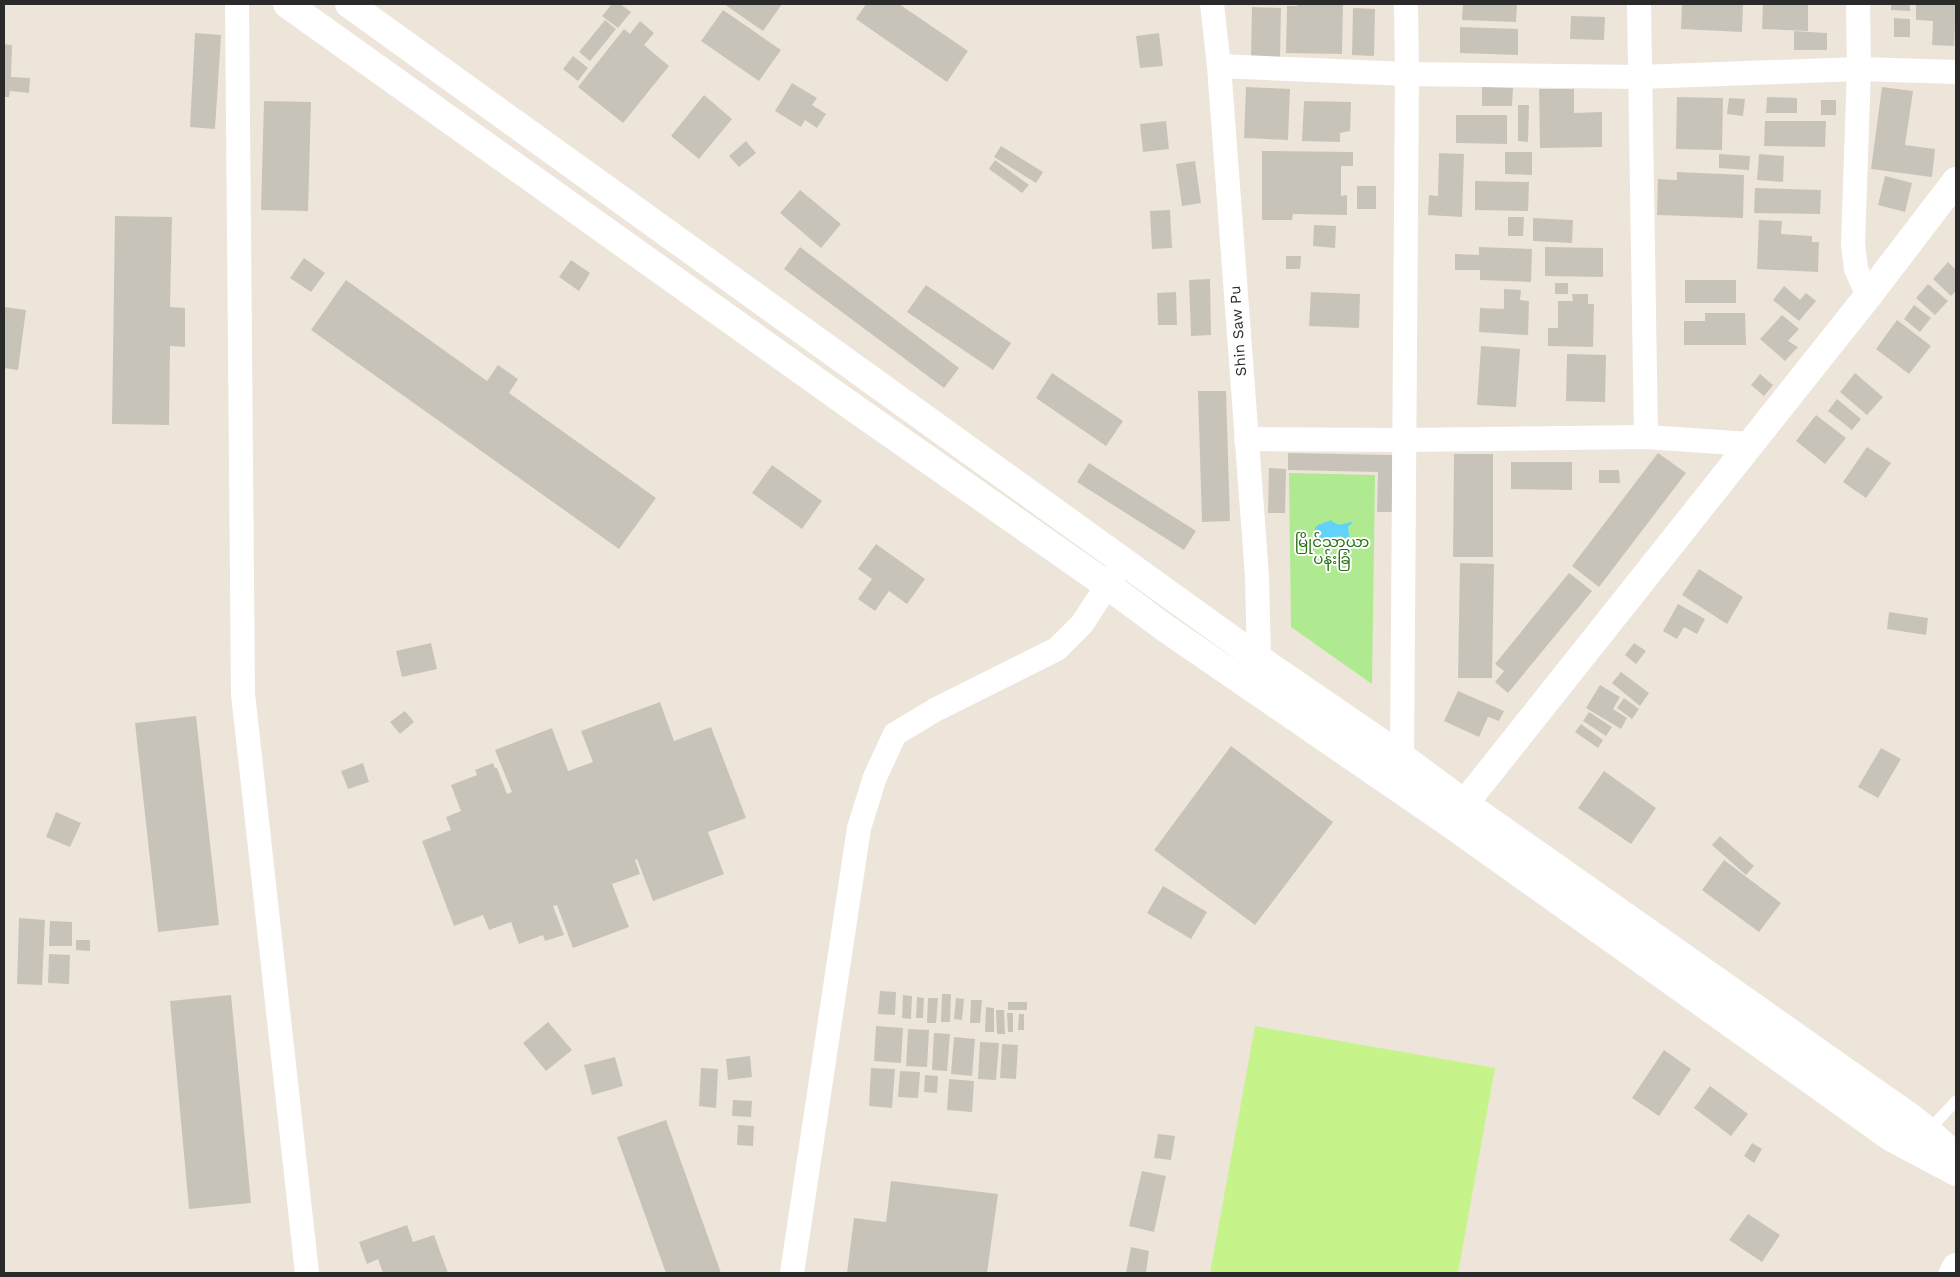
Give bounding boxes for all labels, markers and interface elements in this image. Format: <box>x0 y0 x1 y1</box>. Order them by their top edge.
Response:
street label: Shin Saw Pu <box>1226 285 1250 377</box>
park label: မြိုင်သာယာ ပန်းခြံ <box>1295 532 1370 571</box>

